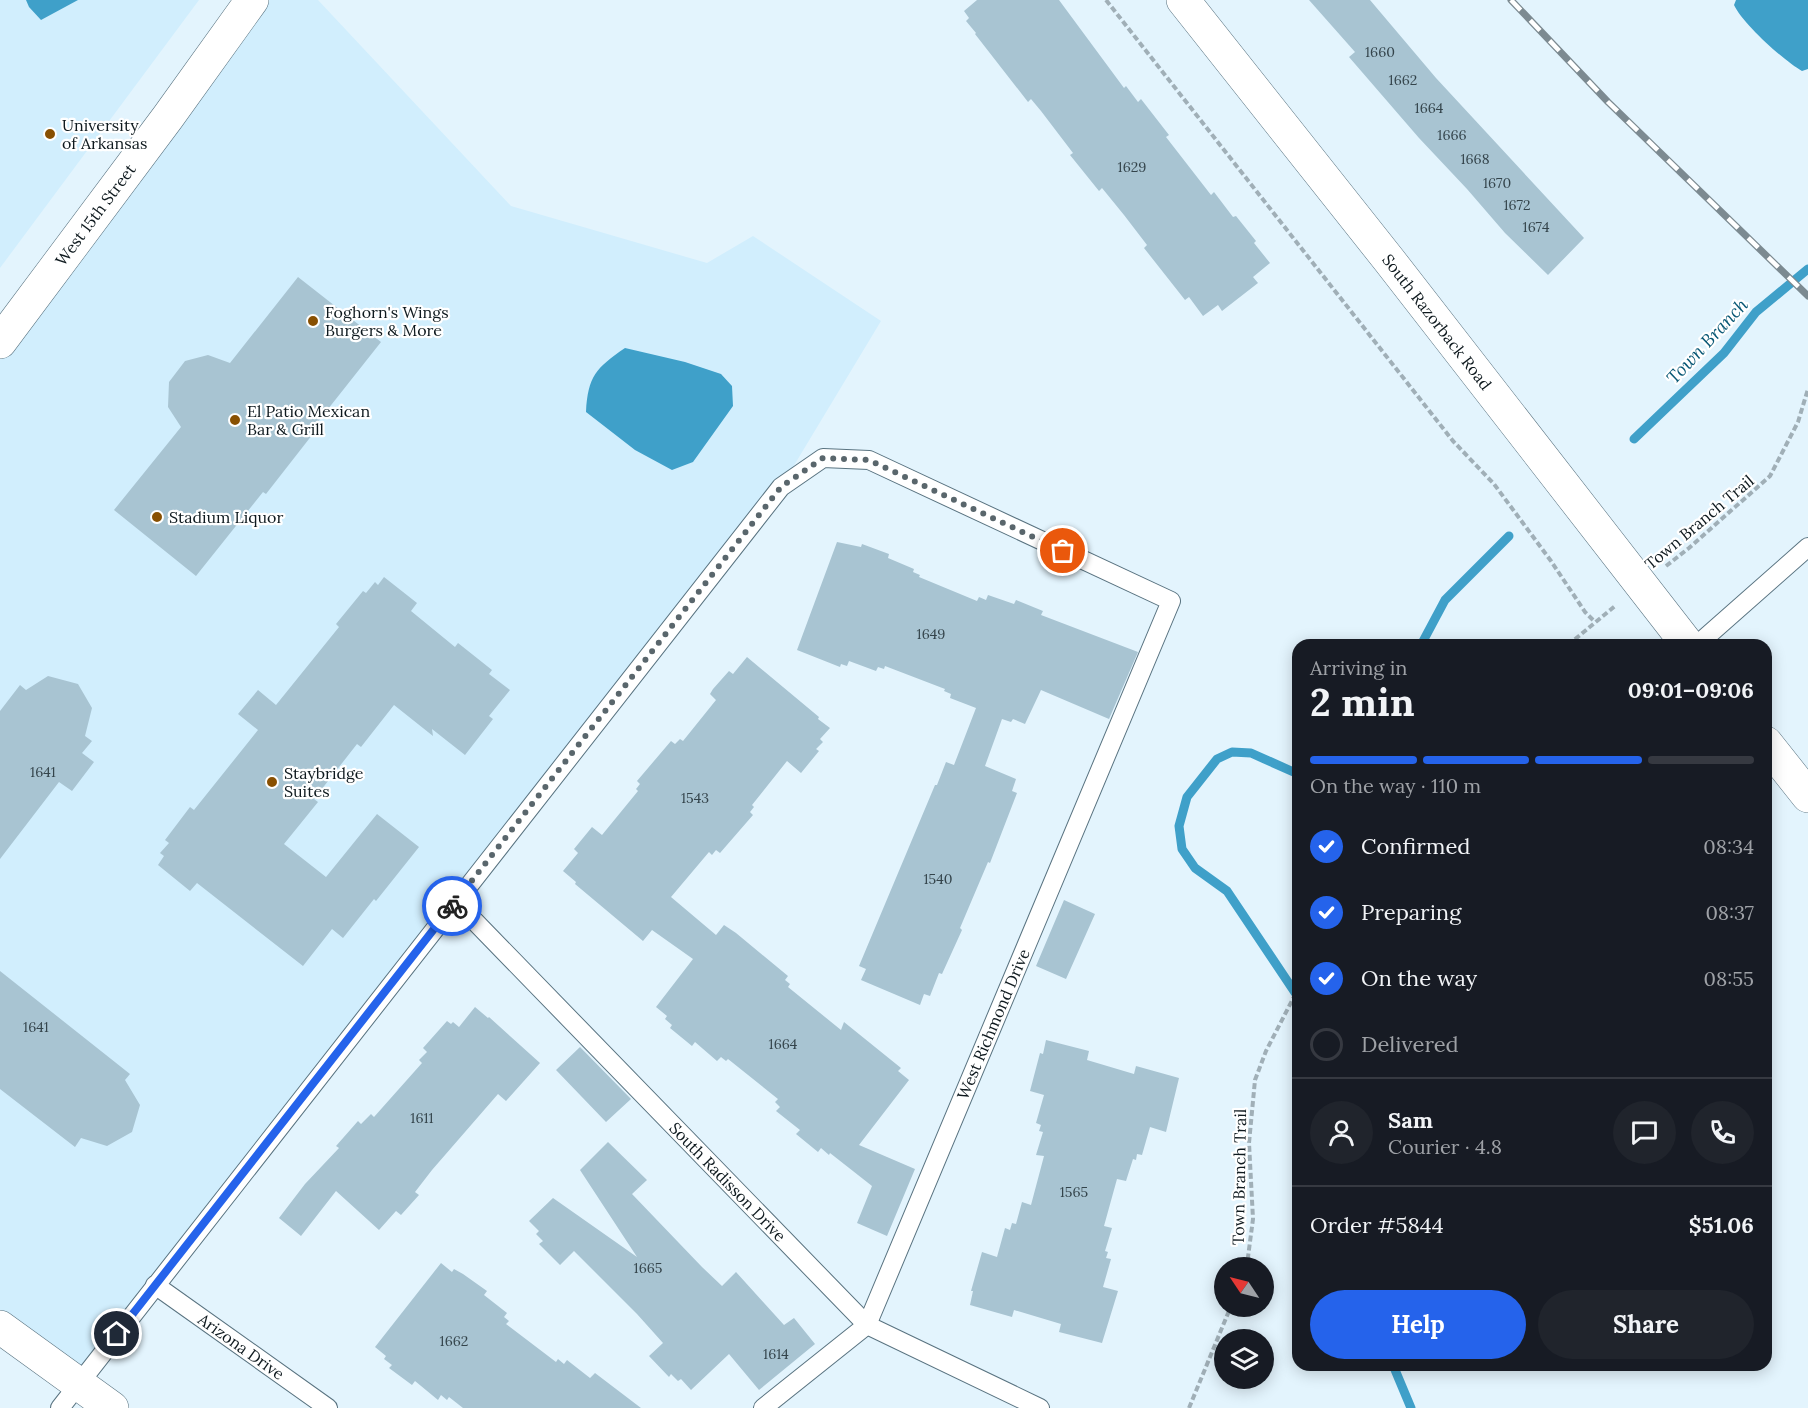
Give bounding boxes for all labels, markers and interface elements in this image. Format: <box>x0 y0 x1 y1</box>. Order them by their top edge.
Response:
house number: 1660 <box>1365 43 1395 61</box>
house number: 1662 <box>1389 71 1417 89</box>
house number: 1664 <box>1415 99 1444 117</box>
place label: University of Arkansas <box>62 115 147 153</box>
house number: 1666 <box>1437 126 1467 144</box>
marker: University of Arkansas <box>43 127 57 141</box>
house number: 1668 <box>1460 150 1490 168</box>
house number: 1629 <box>1118 158 1146 176</box>
street label: West 15th Street <box>51 159 140 269</box>
house number: 1670 <box>1483 174 1511 192</box>
house number: 1672 <box>1503 196 1531 214</box>
house number: 1674 <box>1523 218 1550 236</box>
street label: South Razorback Road <box>1378 250 1496 394</box>
water label: Town Branch <box>1661 293 1753 389</box>
place label: Foghorn's Wings Burgers & More <box>325 302 449 340</box>
marker: Foghorn's Wings Burgers & More <box>306 314 320 328</box>
place label: El Patio Mexican Bar & Grill <box>247 401 370 439</box>
marker: El Patio Mexican Bar & Grill <box>228 413 242 427</box>
street label: Town Branch Trail <box>1640 471 1758 573</box>
place label: Stadium Liquor <box>169 507 283 527</box>
marker: Stadium Liquor <box>150 510 164 524</box>
pin <box>1037 525 1088 576</box>
icon: bag <box>1046 534 1079 567</box>
house number: 1649 <box>917 625 945 643</box>
text: Arriving in <box>1310 655 1407 680</box>
text: 09:01–09:06 <box>1628 676 1754 704</box>
text: 2 min <box>1310 677 1415 727</box>
house number: 1641 <box>30 763 56 781</box>
place label: Staybridge Suites <box>284 763 364 801</box>
text: On the way · 110 m <box>1310 773 1481 798</box>
marker: Staybridge Suites <box>265 775 279 789</box>
house number: 1543 <box>681 789 709 807</box>
icon: check <box>1310 830 1343 863</box>
text: Confirmed <box>1361 832 1470 860</box>
text: 08:34 <box>1703 834 1754 859</box>
house number: 1540 <box>923 870 953 888</box>
courier <box>422 876 482 936</box>
icon: bike <box>436 890 469 923</box>
icon: check <box>1310 896 1343 929</box>
text: Preparing <box>1361 898 1461 926</box>
text: 08:37 <box>1705 900 1754 925</box>
street label: West Richmond Drive <box>952 945 1034 1102</box>
icon: check <box>1310 962 1343 995</box>
text: On the way <box>1361 964 1477 992</box>
text: 08:55 <box>1704 966 1754 991</box>
house number: 1641 <box>23 1018 49 1036</box>
text: Delivered <box>1361 1030 1459 1058</box>
house number: 1664 <box>769 1035 798 1053</box>
button: person <box>1310 1101 1373 1164</box>
button: chat <box>1613 1101 1676 1164</box>
button: phone <box>1691 1101 1754 1164</box>
text: Sam <box>1388 1106 1433 1134</box>
house number: 1611 <box>410 1109 434 1127</box>
street label: Town Branch Trail <box>1228 1109 1250 1245</box>
street label: South Radisson Drive <box>665 1118 790 1246</box>
text: Courier · 4.8 <box>1388 1134 1502 1159</box>
house number: 1565 <box>1060 1183 1088 1201</box>
text: Order #5844 <box>1310 1211 1444 1239</box>
text: $51.06 <box>1689 1211 1754 1239</box>
north arrow <box>1214 1257 1274 1317</box>
map controls <box>1214 1257 1274 1389</box>
house number: 1665 <box>634 1259 662 1277</box>
button: Help <box>1310 1290 1526 1359</box>
button: Share <box>1538 1290 1754 1359</box>
pin <box>91 1308 142 1359</box>
street label: Arizona Drive <box>194 1308 289 1384</box>
icon: home <box>100 1317 133 1350</box>
button: layers <box>1214 1329 1274 1389</box>
house number: 1662 <box>440 1332 468 1350</box>
house number: 1614 <box>763 1345 789 1363</box>

